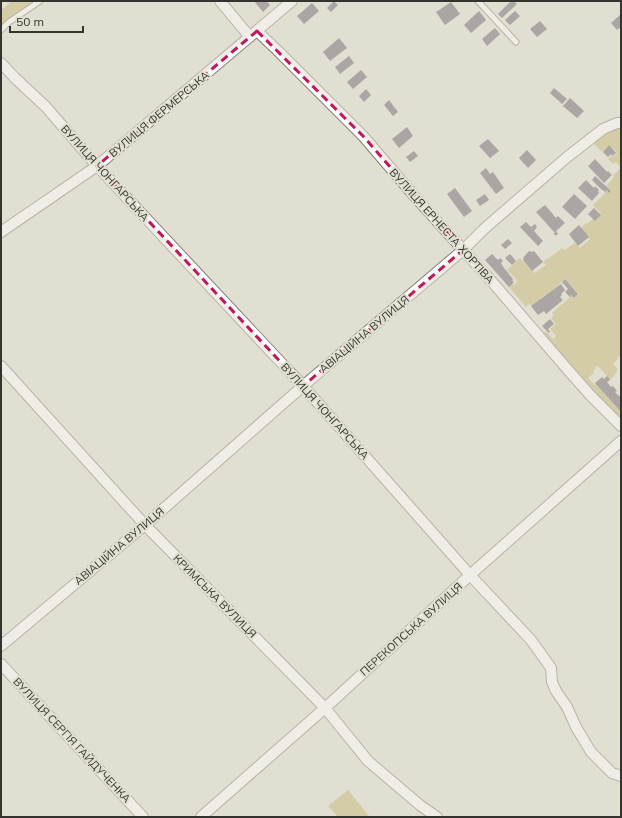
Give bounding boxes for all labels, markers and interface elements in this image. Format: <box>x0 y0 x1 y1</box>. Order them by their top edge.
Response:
scale bar <box>10 8 83 34</box>
text: 50 m <box>16 14 44 29</box>
street label: ВУЛИЦЯ ФЕРМЕРСЬКА <box>106 68 212 160</box>
street label: ВУЛИЦЯ ЧОНГАРСЬКА <box>58 122 152 224</box>
street label: ВУЛИЦЯ ЕРНЕСТА ХОРТІВА <box>387 165 497 287</box>
street label: АВІАЦІЙНА ВУЛИЦЯ <box>316 292 412 376</box>
street label: ВУЛИЦЯ ЧОНГАРСЬКА <box>278 360 372 462</box>
street label: АВІАЦІЙНА ВУЛИЦЯ <box>71 504 167 588</box>
street label: КРИМСЬКА ВУЛИЦЯ <box>170 551 260 641</box>
street label: ПЕРЕКОПСЬКА ВУЛИЦЯ <box>357 579 465 679</box>
street label: ВУЛИЦЯ СЕРГІЯ ГАЙДУЧЕНКА <box>10 675 134 805</box>

